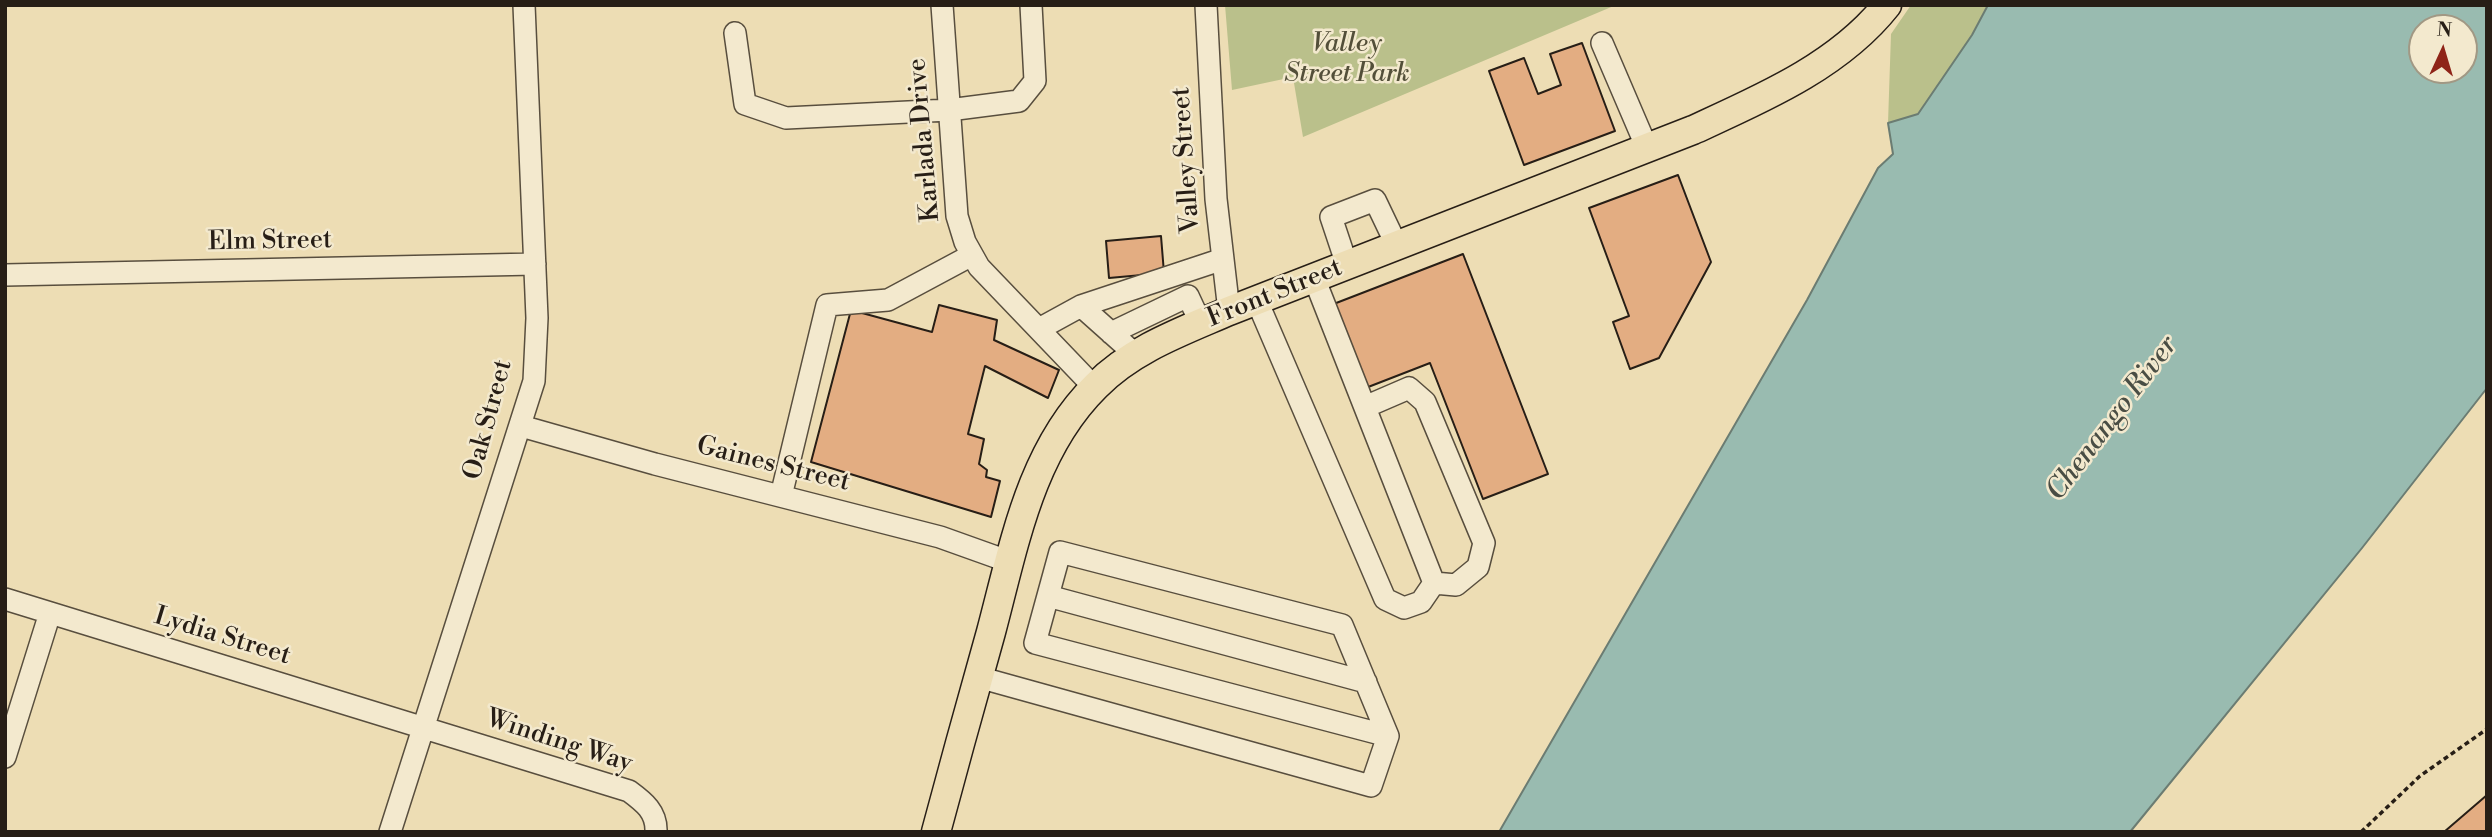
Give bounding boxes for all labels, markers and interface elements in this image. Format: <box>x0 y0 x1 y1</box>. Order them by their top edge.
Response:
north arrow <box>2408 14 2478 84</box>
text: N <box>2436 18 2453 43</box>
park label: Valley Street Park <box>1284 29 1410 90</box>
street label: Karlada Drive <box>902 57 948 223</box>
street label: Valley Street <box>1166 86 1208 234</box>
street label: Elm Street <box>208 225 332 259</box>
street label: Front Street <box>1203 253 1347 335</box>
water label: Chenango River <box>2040 330 2186 508</box>
street label: Oak Street <box>458 357 520 483</box>
street label: Gaines Street <box>693 431 853 499</box>
street label: Lydia Street <box>150 601 294 673</box>
street label: Winding Way <box>482 704 636 780</box>

